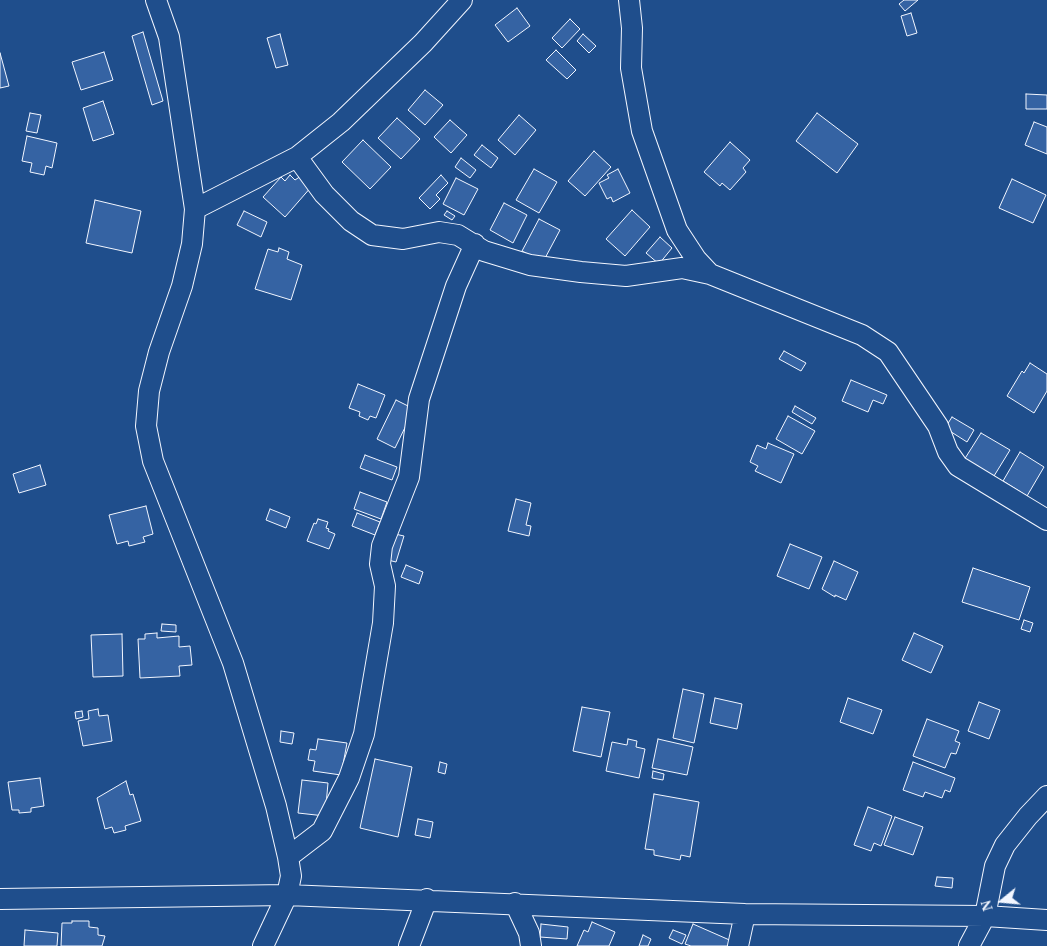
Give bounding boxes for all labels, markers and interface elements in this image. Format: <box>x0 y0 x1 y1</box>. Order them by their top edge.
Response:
north arrow <box>977 876 1027 926</box>
text: N <box>979 898 996 913</box>

